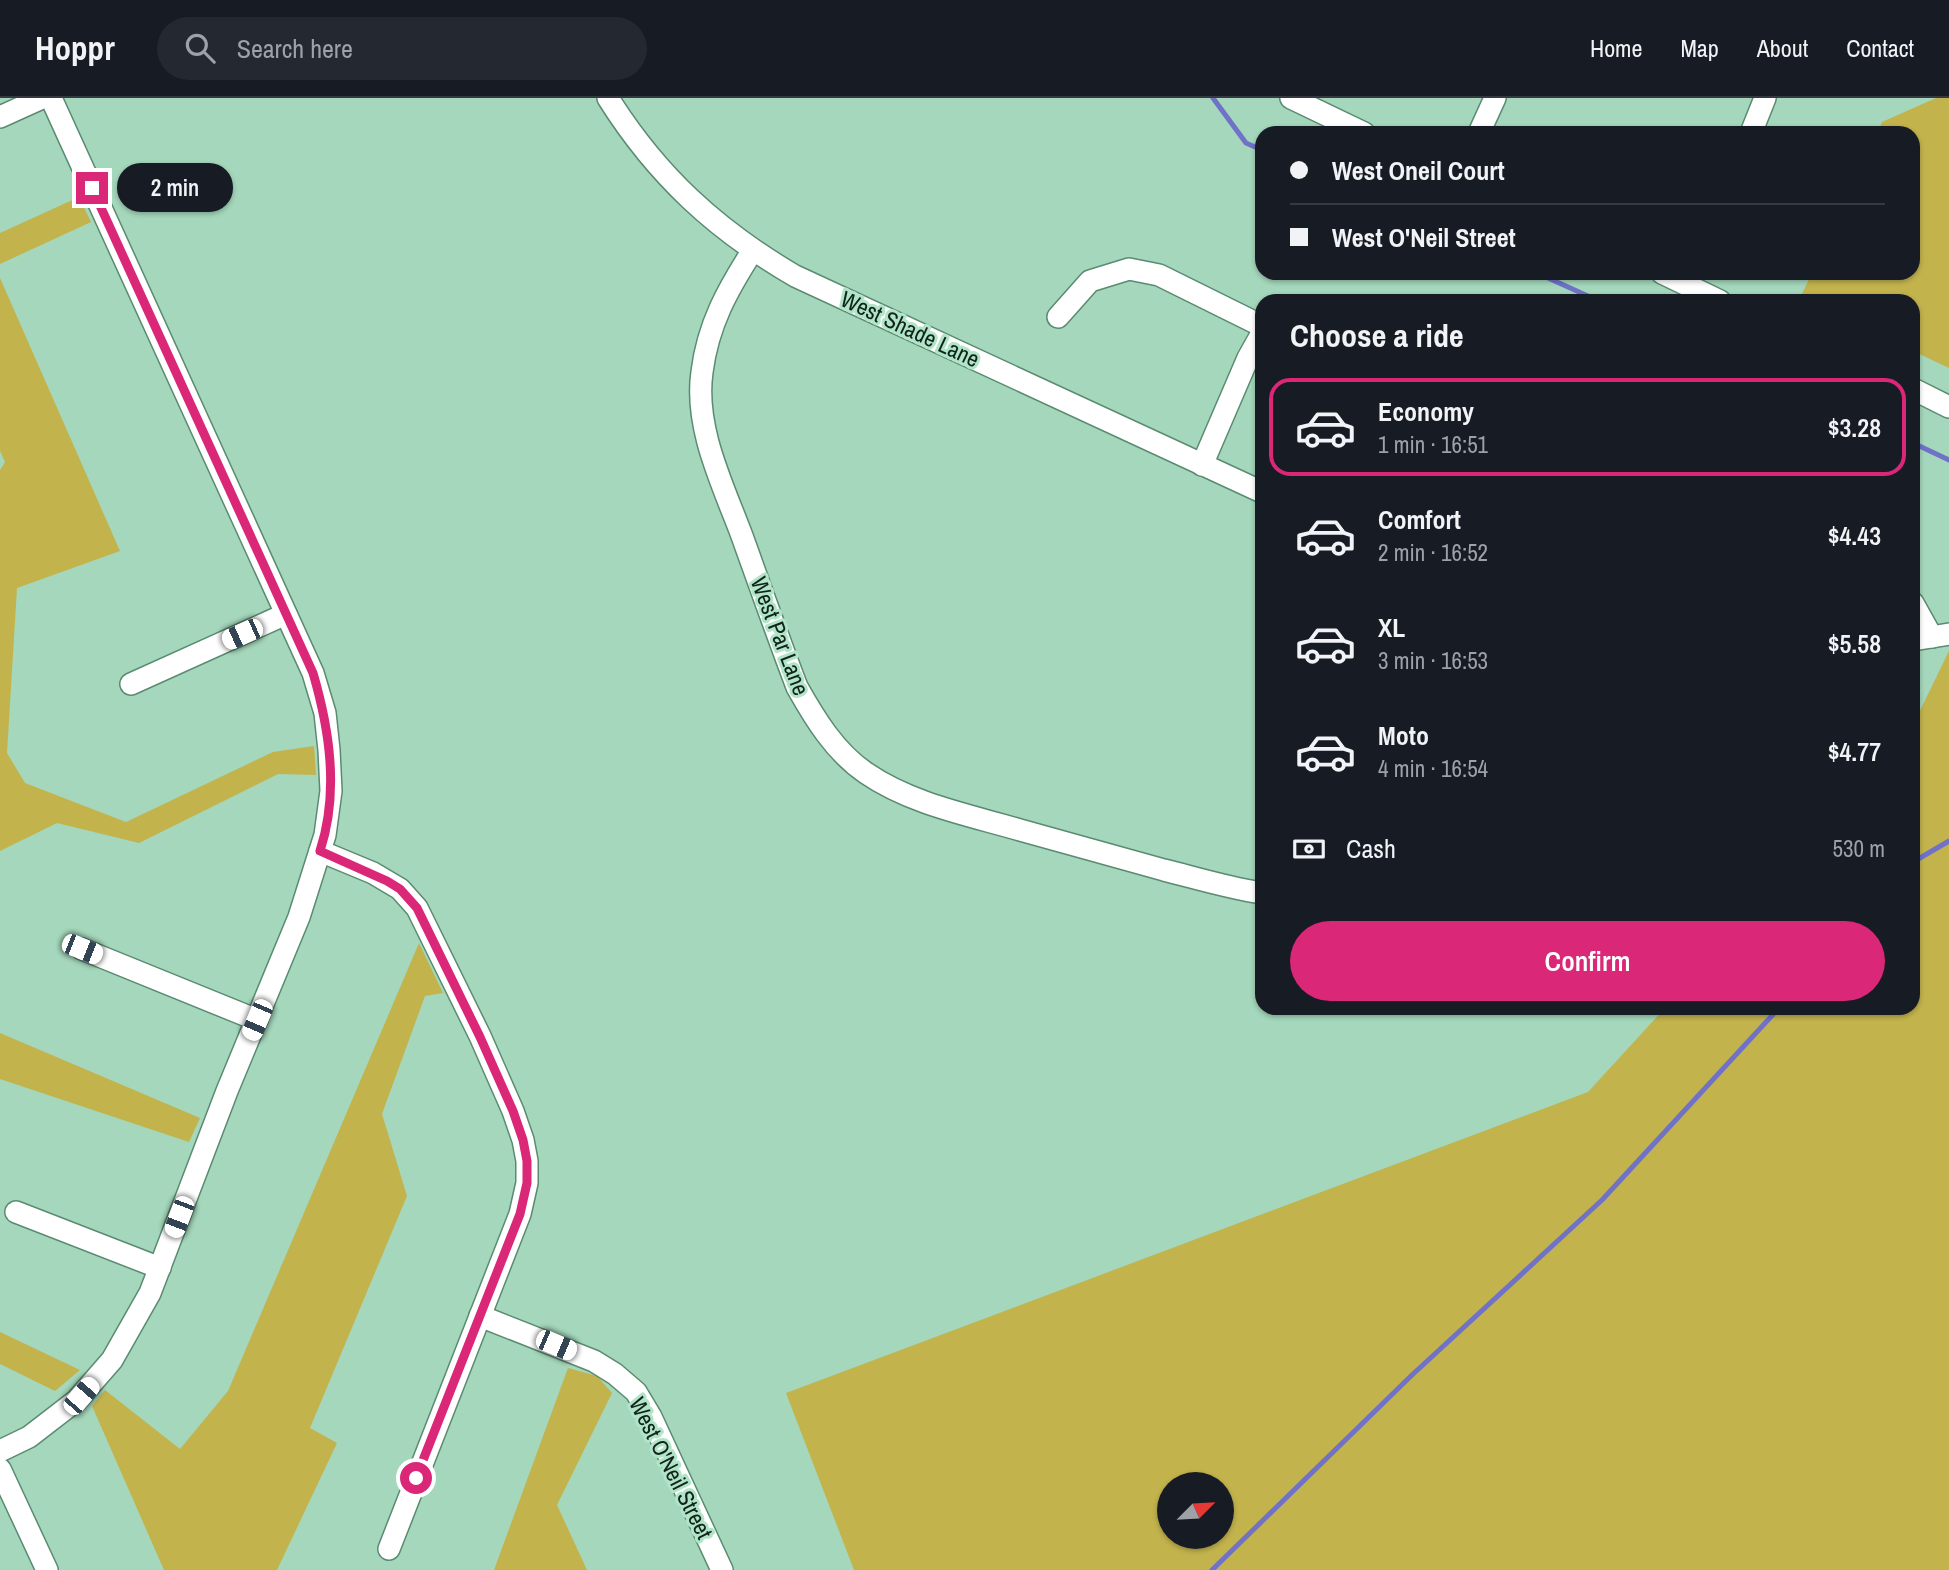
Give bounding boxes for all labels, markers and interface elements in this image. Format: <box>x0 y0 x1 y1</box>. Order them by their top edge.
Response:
search box <box>157 17 647 80</box>
text: Hoppr <box>35 26 115 70</box>
icon: search <box>181 29 219 67</box>
text: Search here <box>237 31 353 66</box>
text: Home <box>1590 32 1642 64</box>
text: Map <box>1680 32 1719 64</box>
text: About <box>1757 32 1808 64</box>
text: Contact <box>1846 32 1914 64</box>
text: West Oneil Court <box>1332 153 1505 188</box>
callout: 2 min <box>116 164 232 212</box>
route end <box>76 172 108 204</box>
text: 2 min <box>151 172 199 203</box>
text: West O'Neil Street <box>1332 220 1516 255</box>
street label: West Shade Lane <box>836 283 985 374</box>
text: Choose a ride <box>1290 314 1464 357</box>
text: Economy <box>1378 394 1474 429</box>
icon: car <box>1294 396 1357 459</box>
text: $3.28 <box>1828 410 1881 445</box>
text: 1 min · 16:51 <box>1378 429 1488 460</box>
text: Comfort <box>1378 502 1461 537</box>
icon: car <box>1294 504 1357 567</box>
text: $4.43 <box>1828 518 1881 553</box>
text: 2 min · 16:52 <box>1378 537 1488 568</box>
street label: West Par Lane <box>744 572 817 699</box>
text: XL <box>1378 610 1405 645</box>
icon: car <box>1294 612 1357 675</box>
car <box>219 616 266 652</box>
text: $5.58 <box>1828 626 1881 661</box>
text: 3 min · 16:53 <box>1378 645 1488 676</box>
text: Moto <box>1378 718 1429 753</box>
icon: car <box>1294 720 1357 783</box>
text: $4.77 <box>1828 734 1881 769</box>
text: 4 min · 16:54 <box>1378 753 1488 784</box>
icon: cash <box>1290 830 1328 868</box>
text: Cash <box>1346 831 1396 866</box>
text: 530 m <box>1833 833 1885 864</box>
button: Confirm <box>1290 921 1885 1001</box>
car <box>59 931 106 967</box>
car <box>240 997 275 1043</box>
car <box>162 1194 197 1240</box>
car <box>533 1327 580 1363</box>
car <box>60 1373 103 1419</box>
street label: West O'Neil Street <box>622 1392 721 1544</box>
route start <box>400 1462 432 1494</box>
north arrow <box>1157 1472 1234 1549</box>
map controls <box>1157 1472 1234 1549</box>

